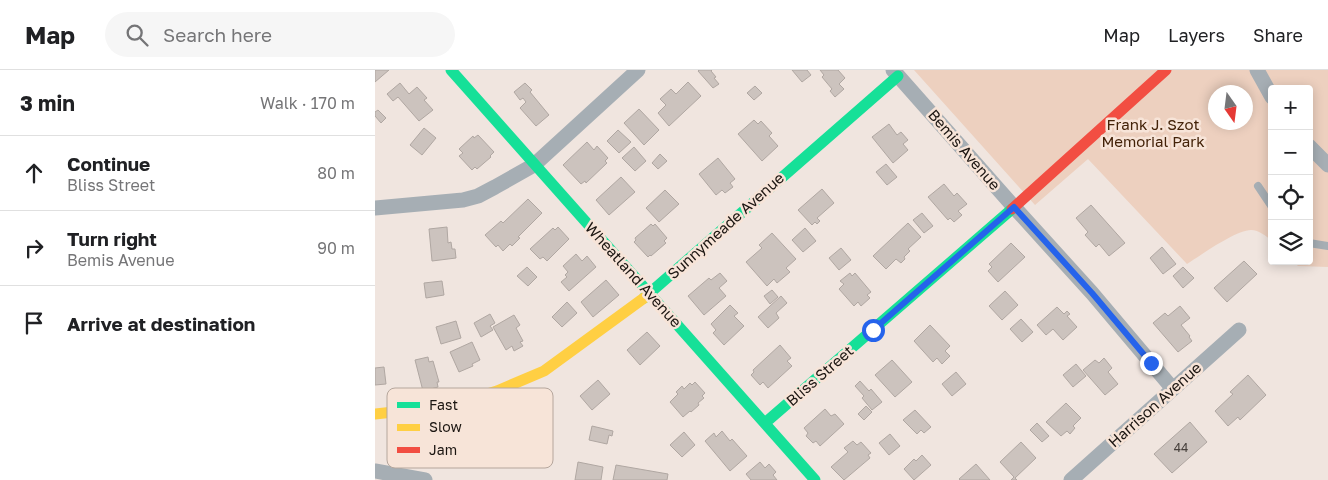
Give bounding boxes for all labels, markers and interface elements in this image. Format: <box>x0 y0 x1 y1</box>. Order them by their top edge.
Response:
search box <box>105 12 455 57</box>
text: Map <box>25 20 75 49</box>
icon: search <box>123 21 151 49</box>
text: Search here <box>163 23 272 46</box>
text: Map <box>1103 24 1140 46</box>
text: Layers <box>1168 24 1225 46</box>
text: Share <box>1253 24 1303 46</box>
north arrow <box>1208 85 1253 130</box>
map controls <box>1268 85 1313 265</box>
button: + <box>1268 85 1313 130</box>
text: 3 min <box>20 90 75 116</box>
text: Walk · 170 m <box>260 93 355 113</box>
street label: Bemis Avenue <box>925 105 1005 193</box>
park label: Frank J. Szot Memorial Park <box>1101 115 1205 150</box>
button: − <box>1268 130 1313 175</box>
text: Continue <box>67 152 150 175</box>
icon: ahead <box>20 159 48 187</box>
text: 80 m <box>317 163 355 183</box>
street label: Sunnymeade Avenue <box>663 168 787 282</box>
text: Bliss Street <box>67 175 155 195</box>
button: locate <box>1268 175 1313 220</box>
street label: Wheatland Avenue <box>582 218 686 331</box>
button: layers <box>1268 220 1313 265</box>
text: Turn right <box>67 227 157 250</box>
icon: right <box>20 234 48 262</box>
text: 90 m <box>317 238 355 258</box>
text: Bemis Avenue <box>67 250 174 270</box>
icon: arrive <box>20 309 48 337</box>
text: Arrive at destination <box>67 312 255 335</box>
route start <box>862 319 885 342</box>
street label: Bliss Street <box>782 341 857 409</box>
route end <box>1140 352 1163 375</box>
street label: Harrison Avenue <box>1104 358 1205 451</box>
legend <box>387 388 553 468</box>
text: Fast <box>429 396 458 413</box>
text: Slow <box>429 418 462 435</box>
house number: 44 <box>1174 440 1188 455</box>
text: Jam <box>429 441 457 458</box>

